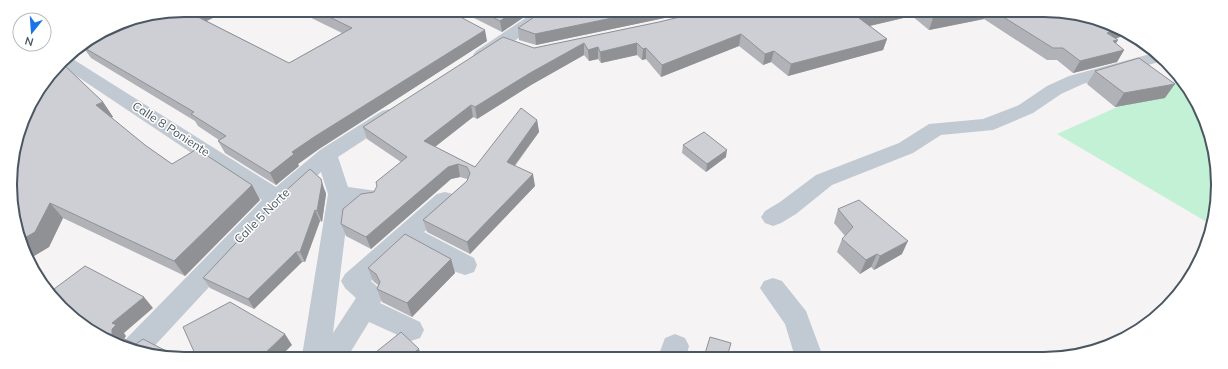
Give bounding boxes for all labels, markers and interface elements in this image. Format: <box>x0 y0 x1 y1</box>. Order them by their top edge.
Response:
north arrow <box>12 12 52 52</box>
text: N <box>23 34 35 49</box>
street label: Calle 8 Poniente <box>130 98 213 159</box>
street label: Calle 5 Norte <box>231 185 292 246</box>

